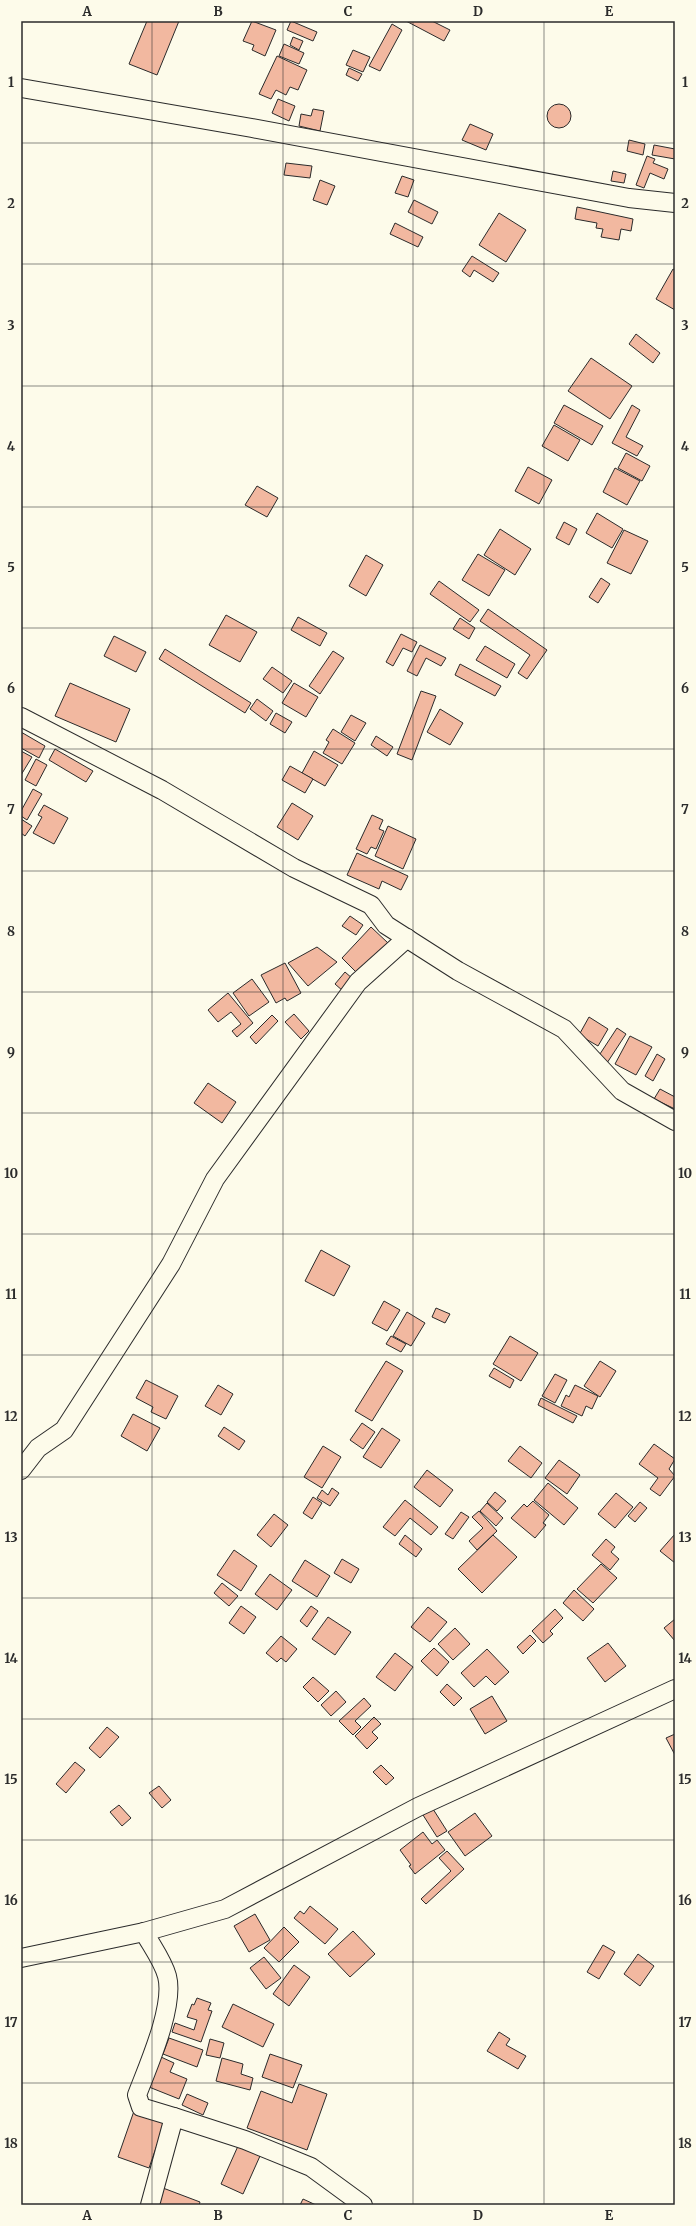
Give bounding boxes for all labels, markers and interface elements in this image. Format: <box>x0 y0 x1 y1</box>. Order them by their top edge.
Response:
text: A <box>81 3 92 20</box>
text: B <box>213 3 223 20</box>
text: C <box>344 3 353 20</box>
text: D <box>473 3 483 20</box>
text: E <box>605 3 614 20</box>
text: 1 <box>8 74 14 91</box>
text: 1 <box>682 74 688 91</box>
text: 2 <box>7 195 15 212</box>
text: 2 <box>681 195 689 212</box>
text: 3 <box>7 317 15 334</box>
text: 3 <box>681 317 689 334</box>
text: 4 <box>7 438 16 455</box>
text: 4 <box>681 438 690 455</box>
text: 5 <box>7 559 15 576</box>
text: 5 <box>681 559 689 576</box>
text: 6 <box>7 680 15 697</box>
text: 6 <box>681 680 689 697</box>
text: 7 <box>7 801 15 818</box>
text: 7 <box>681 801 689 818</box>
text: 8 <box>7 923 15 940</box>
text: 8 <box>681 923 689 940</box>
text: 9 <box>7 1044 15 1061</box>
text: 9 <box>681 1044 689 1061</box>
text: 10 <box>4 1165 18 1182</box>
text: 10 <box>678 1165 692 1182</box>
text: 11 <box>5 1286 17 1303</box>
text: 11 <box>679 1286 691 1303</box>
text: 12 <box>4 1408 18 1425</box>
text: 12 <box>678 1408 692 1425</box>
text: 13 <box>4 1529 18 1546</box>
text: 13 <box>678 1529 692 1546</box>
text: 14 <box>4 1650 19 1667</box>
text: 14 <box>678 1650 693 1667</box>
text: 15 <box>4 1771 18 1788</box>
text: 15 <box>678 1771 692 1788</box>
text: 16 <box>4 1892 18 1909</box>
text: 16 <box>678 1892 692 1909</box>
text: 17 <box>4 2014 18 2031</box>
text: 17 <box>678 2014 692 2031</box>
text: 18 <box>4 2135 18 2152</box>
text: 18 <box>678 2135 692 2152</box>
text: A <box>81 2207 92 2224</box>
text: B <box>213 2207 223 2224</box>
text: C <box>344 2207 353 2224</box>
text: D <box>473 2207 483 2224</box>
text: E <box>605 2207 614 2224</box>

